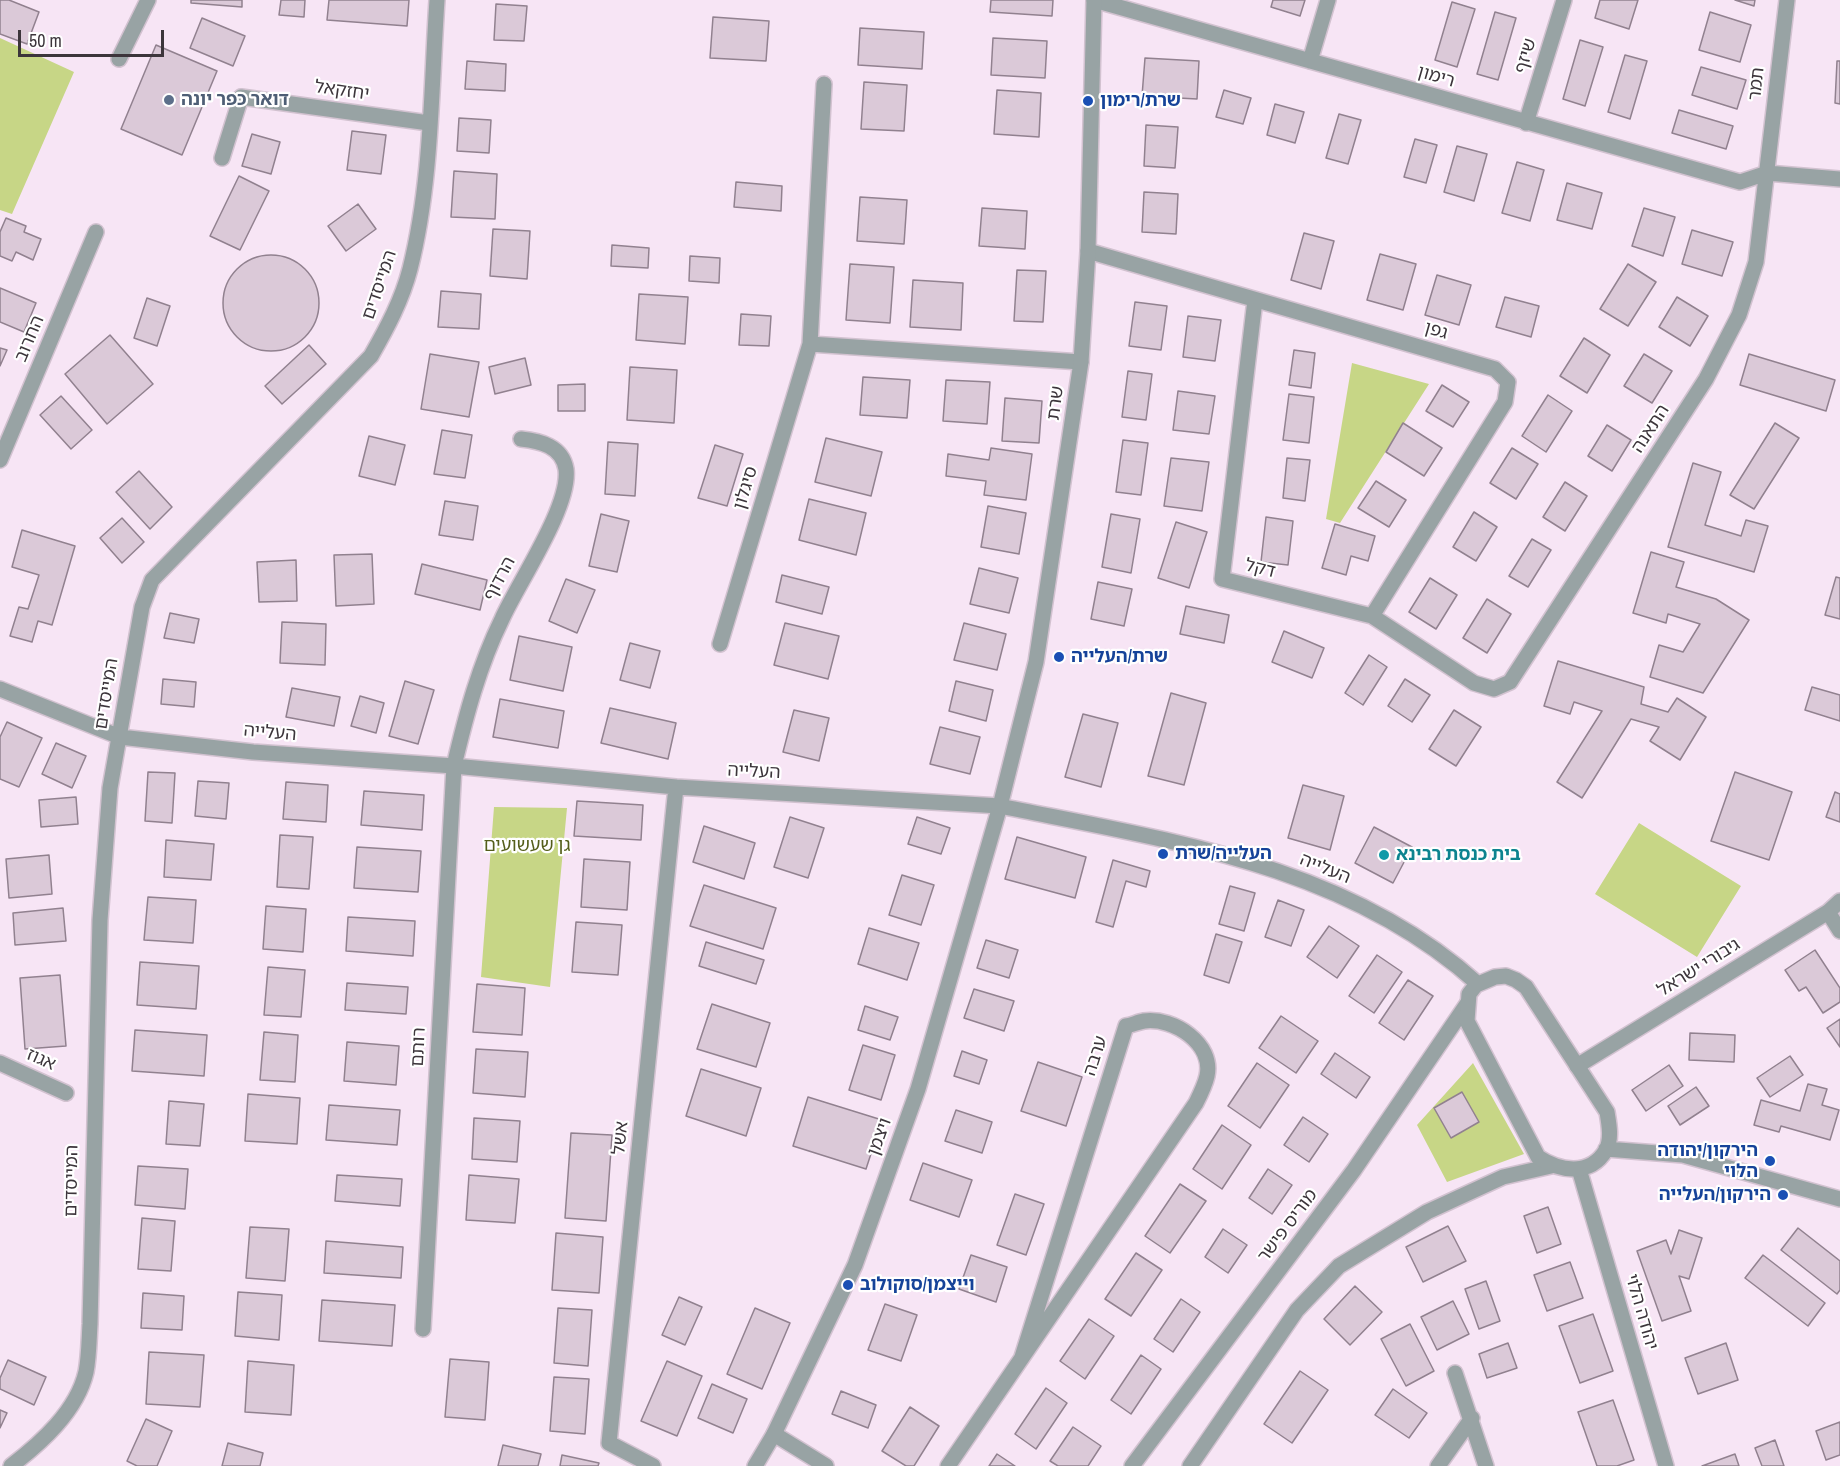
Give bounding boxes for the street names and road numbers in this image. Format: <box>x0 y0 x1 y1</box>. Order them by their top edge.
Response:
street label: שיזף <box>1510 36 1542 76</box>
street label: רימון <box>1415 61 1457 93</box>
street label: תמר <box>1745 66 1769 102</box>
street label: יחזקאל <box>313 76 371 106</box>
street label: המייסדים <box>358 247 402 323</box>
street label: החרוב <box>11 313 49 365</box>
street label: גפן <box>1422 317 1450 345</box>
street label: שרת <box>1043 384 1069 422</box>
street label: התאנה <box>1627 401 1675 457</box>
street label: סיגלון <box>729 464 763 512</box>
street label: הרדוף <box>479 553 521 605</box>
street label: דקל <box>1243 555 1277 583</box>
street label: המייסדים <box>91 657 123 731</box>
street label: העלייה <box>243 720 297 746</box>
street label: העלייה <box>727 760 781 784</box>
street label: העלייה <box>1296 849 1354 889</box>
street label: גיבורי ישראל <box>1654 934 1744 1002</box>
street label: רותם <box>407 1027 431 1067</box>
street label: ערבה <box>1079 1033 1113 1079</box>
street label: אגוז <box>23 1044 59 1076</box>
street label: ויצמן <box>863 1115 897 1159</box>
street label: אשל <box>609 1120 633 1156</box>
street label: המייסדים <box>61 1145 83 1217</box>
street label: מוריס פישר <box>1254 1185 1322 1267</box>
street label: יהודה הלוי <box>1620 1272 1662 1352</box>

